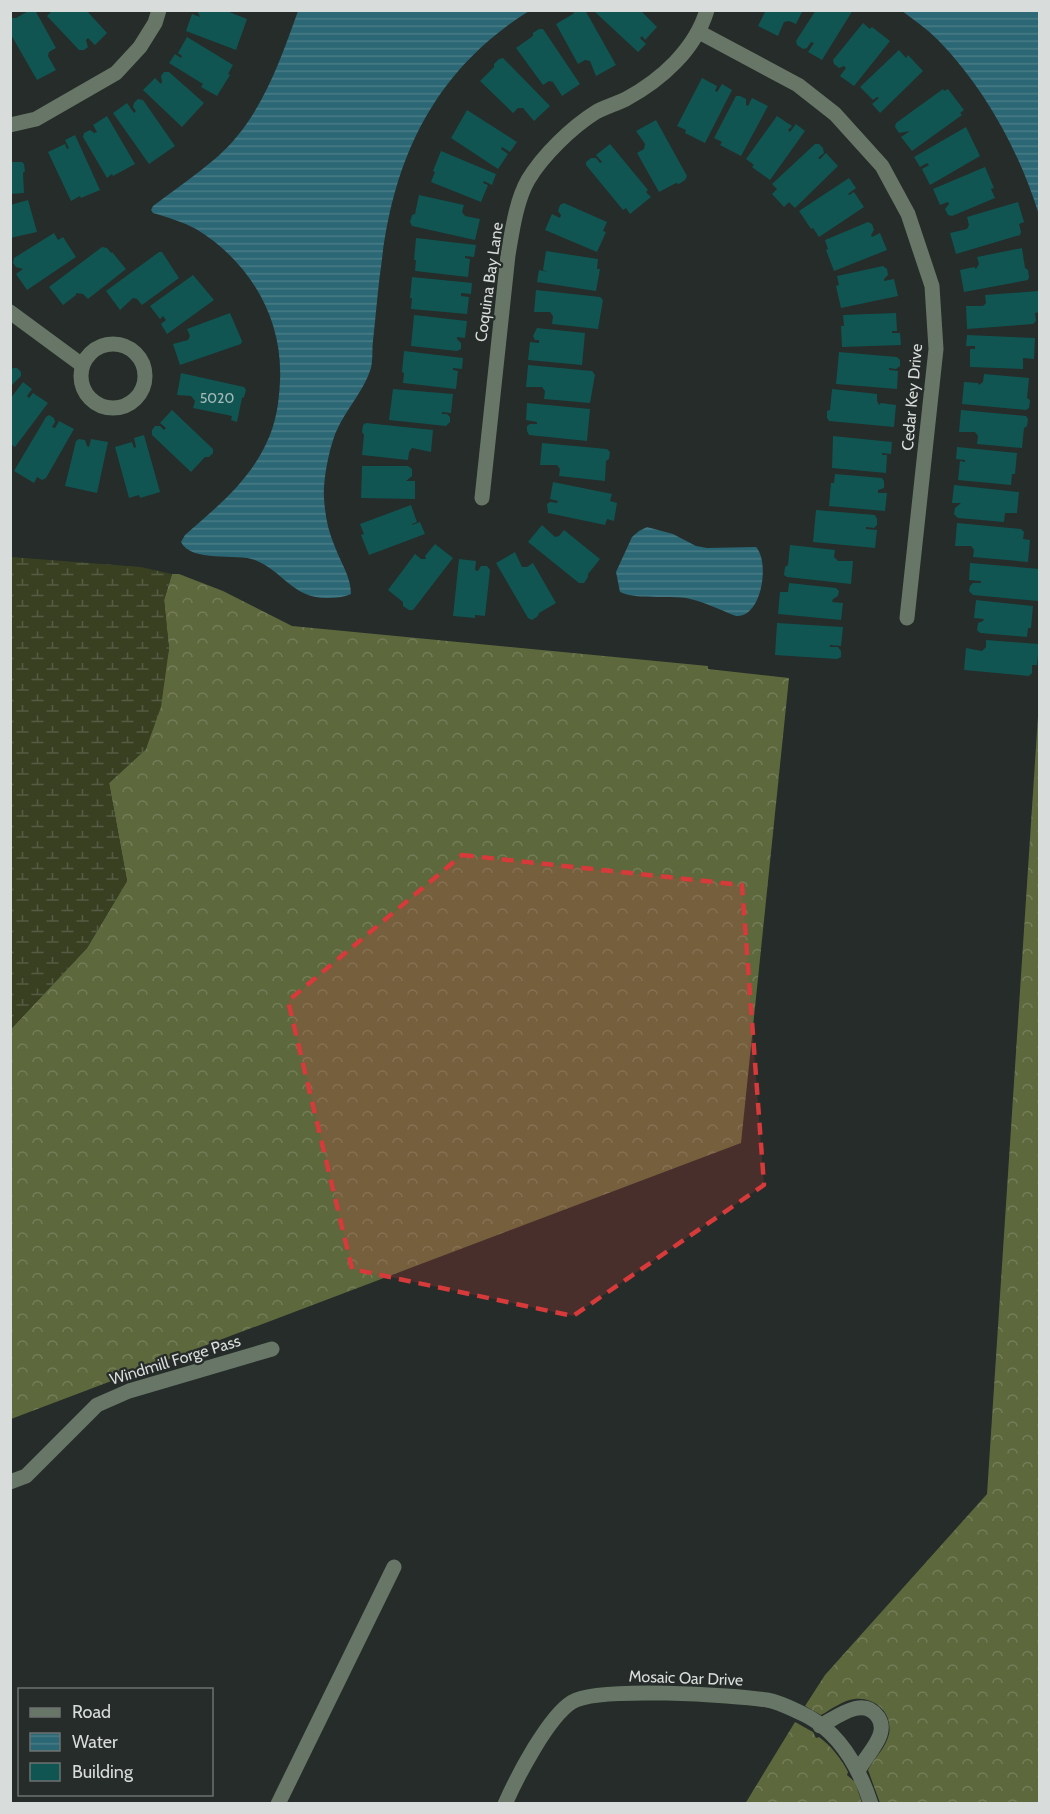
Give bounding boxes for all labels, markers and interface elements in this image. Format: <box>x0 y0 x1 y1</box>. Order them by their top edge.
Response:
street label: Coquina Bay Lane <box>471 221 507 343</box>
street label: Cedar Key Drive <box>898 343 926 451</box>
house number: 5020 <box>200 389 234 407</box>
street label: Windmill Forge Pass <box>107 1331 243 1389</box>
street label: Mosaic Oar Drive <box>628 1667 744 1689</box>
legend <box>18 1688 213 1796</box>
text: Road <box>72 1701 111 1723</box>
text: Water <box>72 1731 118 1753</box>
text: Building <box>72 1761 134 1783</box>

